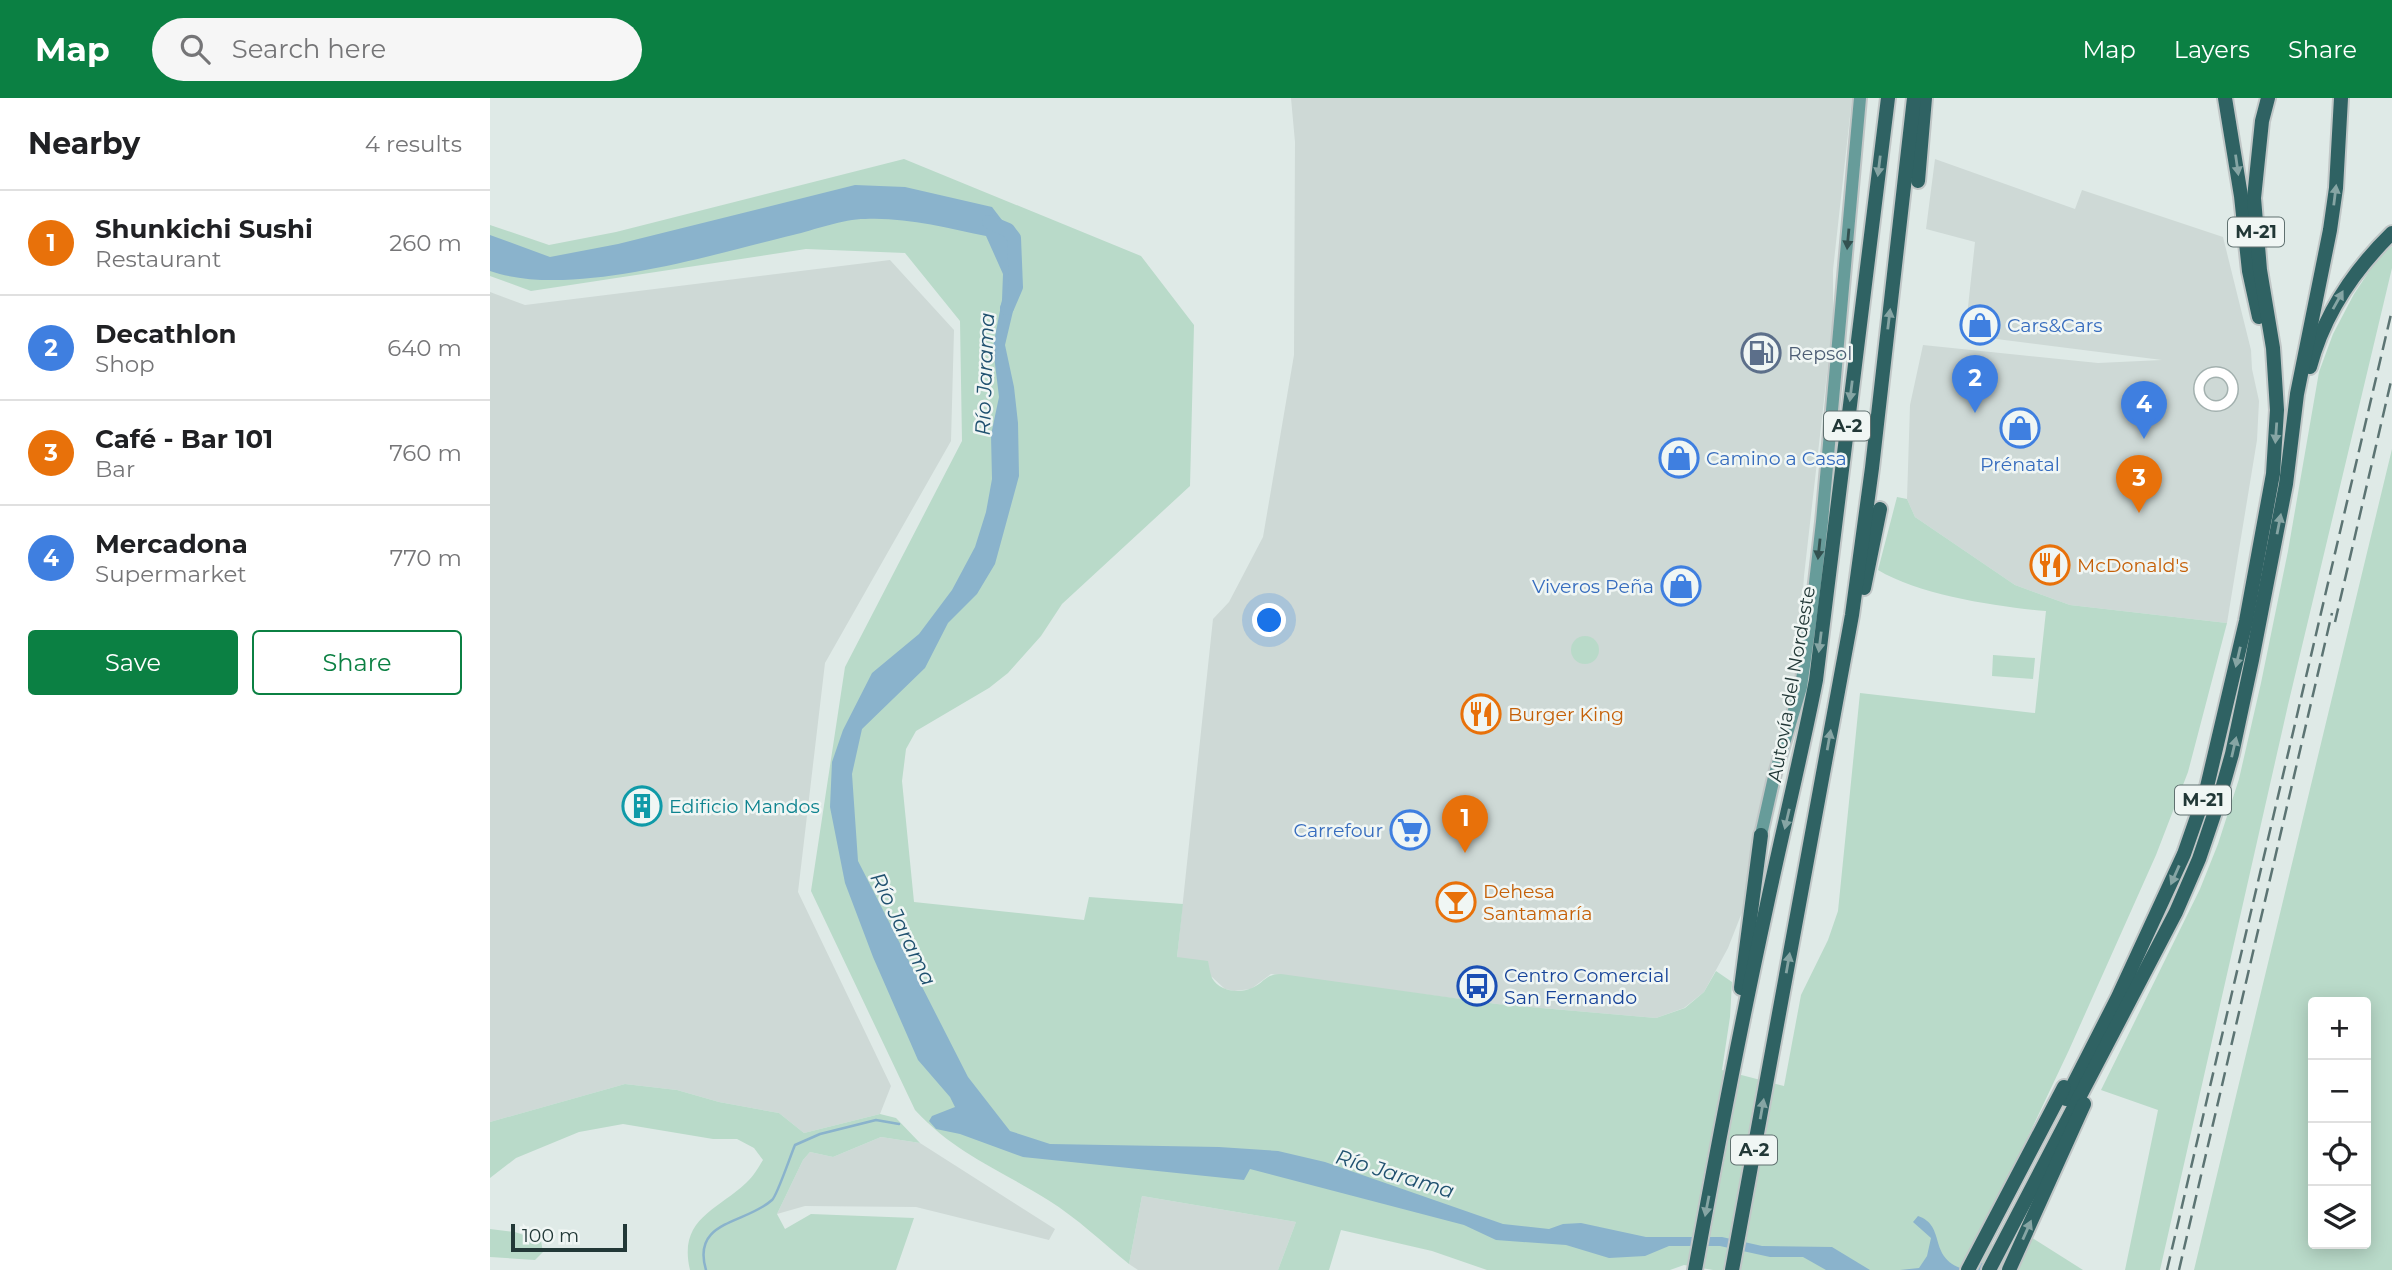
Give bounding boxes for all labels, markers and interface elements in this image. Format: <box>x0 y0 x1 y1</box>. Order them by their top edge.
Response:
search box <box>152 18 642 81</box>
text: Map <box>35 29 110 69</box>
icon: search <box>176 30 214 68</box>
text: Search here <box>232 33 386 65</box>
text: Map <box>2082 35 2136 64</box>
text: Layers <box>2174 35 2250 64</box>
text: Share <box>2288 35 2357 64</box>
text: Nearby <box>28 125 140 162</box>
text: 4 results <box>365 130 462 158</box>
one-way arrow <box>2232 154 2243 176</box>
one-way arrow <box>1874 155 1885 177</box>
one-way arrow <box>2329 184 2340 206</box>
text: Shunkichi Sushi <box>95 213 313 245</box>
road number: M-21 <box>2228 217 2284 246</box>
one-way arrow <box>1842 228 1853 250</box>
text: 1 <box>46 229 56 257</box>
text: 260 m <box>389 229 462 257</box>
text: Restaurant <box>95 245 221 273</box>
one-way arrow <box>2332 291 2344 310</box>
shop icon: Cars&Cars <box>1959 304 2001 346</box>
one-way arrow <box>1884 308 1895 330</box>
water label: Río Jarama <box>970 312 999 436</box>
place label: Cars&Cars <box>2007 314 2102 337</box>
text: Decathlon <box>95 318 236 350</box>
fuel station icon: Repsol <box>1740 332 1782 374</box>
text: 2 <box>44 334 58 362</box>
text: 640 m <box>387 334 462 362</box>
place label: Repsol <box>1788 342 1852 365</box>
text: Shop <box>95 350 155 378</box>
pin: 2 <box>1952 355 1998 413</box>
one-way arrow <box>1845 381 1856 403</box>
pin: 4 <box>2121 381 2167 439</box>
shop icon: Prénatal <box>1999 407 2041 449</box>
road number: A-2 <box>1824 412 1870 440</box>
one-way arrow <box>2270 422 2281 444</box>
text: Café - Bar 101 <box>95 423 273 455</box>
shop icon: Camino a Casa <box>1658 437 1700 479</box>
text: 3 <box>44 439 58 467</box>
text: 760 m <box>389 439 462 467</box>
place label: Camino a Casa <box>1706 447 1847 470</box>
place label: Prénatal <box>1980 453 2060 476</box>
text: Bar <box>95 455 135 483</box>
pin: 3 <box>2116 455 2162 513</box>
one-way arrow <box>2273 513 2284 535</box>
text: Mercadona <box>95 528 248 560</box>
one-way arrow <box>1814 538 1825 560</box>
text: 4 <box>43 544 59 572</box>
text: 770 m <box>390 544 462 572</box>
restaurant icon: McDonald's <box>2029 544 2071 586</box>
place label: McDonald's <box>2077 554 2189 577</box>
text: Supermarket <box>95 560 247 588</box>
shop icon: Viveros Peña <box>1660 565 1702 607</box>
place label: Viveros Peña <box>1532 575 1654 598</box>
street label: Autovía del Nordeste <box>1763 584 1820 784</box>
your location <box>1252 603 1286 637</box>
button: Save <box>28 630 238 695</box>
button: Share <box>252 630 462 695</box>
one-way arrow <box>1815 631 1826 653</box>
one-way arrow <box>2232 646 2243 668</box>
restaurant icon: Burger King <box>1460 693 1502 735</box>
place label: Burger King <box>1508 703 1624 726</box>
one-way arrow <box>1824 729 1835 751</box>
one-way arrow <box>2228 736 2239 758</box>
building icon: Edificio Mandos <box>621 785 663 827</box>
road number: M-21 <box>2175 786 2231 814</box>
place label: Edificio Mandos <box>669 795 820 818</box>
pin: 1 <box>1442 795 1488 853</box>
one-way arrow <box>1781 808 1792 830</box>
supermarket icon: Carrefour <box>1389 809 1431 851</box>
place label: Carrefour <box>1294 819 1383 842</box>
one-way arrow <box>2169 865 2180 886</box>
water label: Río Jarama <box>865 868 942 990</box>
place label: Dehesa Santamaría <box>1483 880 1592 925</box>
bar icon: Dehesa Santamaría <box>1435 881 1477 923</box>
one-way arrow <box>1783 952 1794 974</box>
place label: Centro Comercial San Fernando <box>1504 964 1669 1009</box>
bus stop icon: Centro Comercial San Fernando <box>1456 965 1498 1007</box>
map controls <box>2308 997 2371 1249</box>
button: + <box>2308 997 2371 1060</box>
button: − <box>2308 1060 2371 1123</box>
one-way arrow <box>1757 1098 1768 1120</box>
button: locate <box>2308 1123 2371 1186</box>
road number: A-2 <box>1731 1135 1777 1164</box>
water label: Río Jarama <box>1333 1144 1458 1203</box>
button: layers <box>2308 1186 2371 1249</box>
one-way arrow <box>1701 1195 1712 1217</box>
one-way arrow <box>2021 1220 2033 1240</box>
scale bar <box>511 1221 626 1253</box>
text: 100 m <box>522 1224 579 1247</box>

